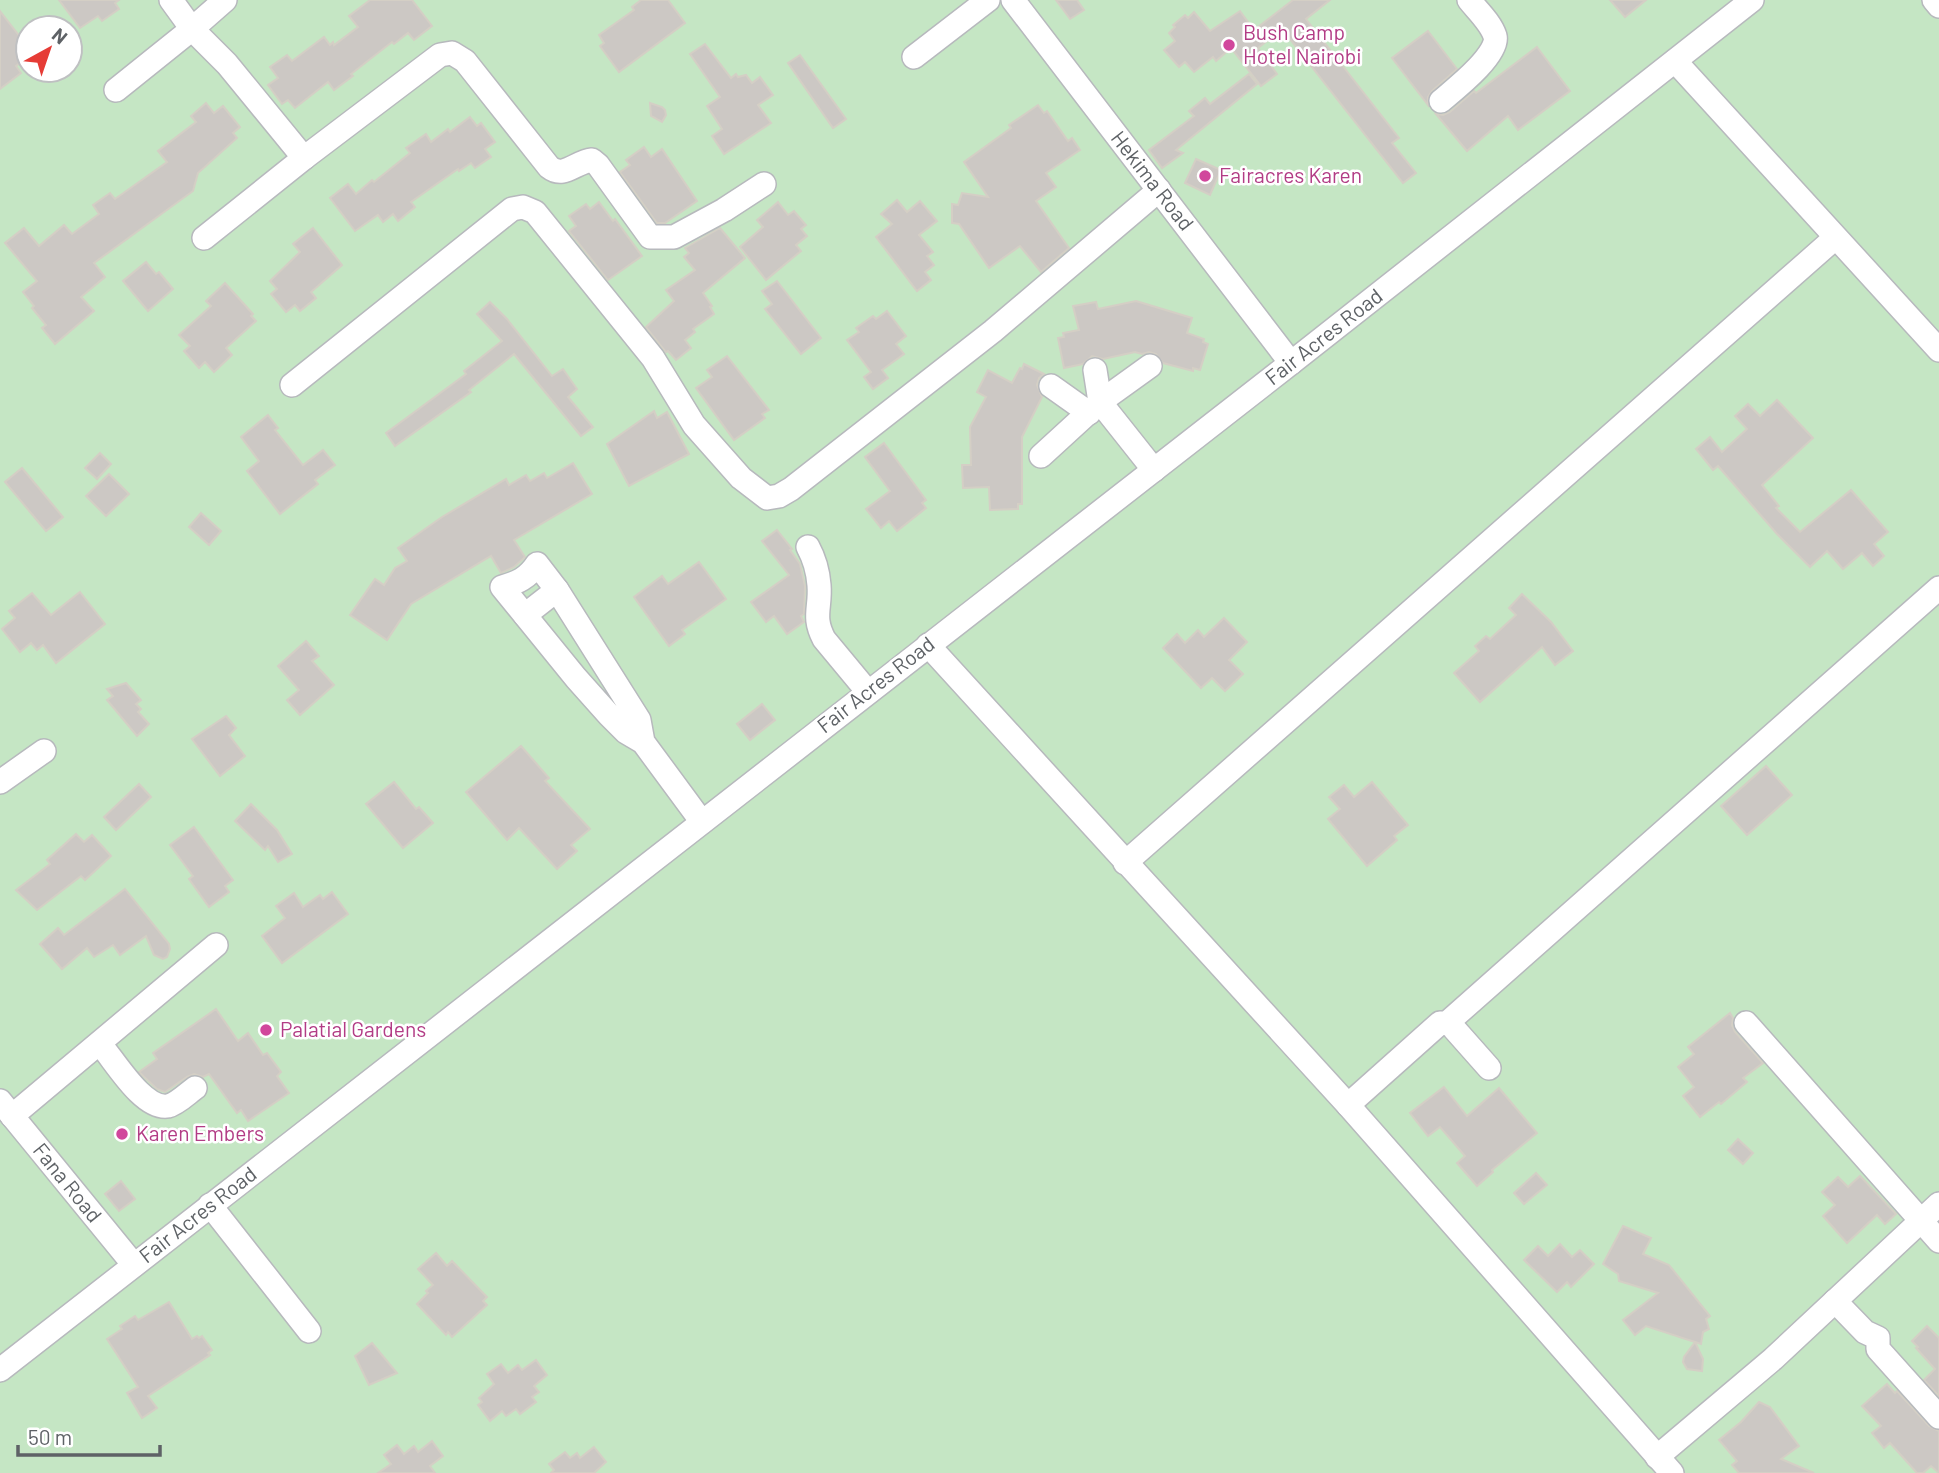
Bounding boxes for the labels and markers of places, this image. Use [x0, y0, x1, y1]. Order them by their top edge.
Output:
place label: Bush Camp Hotel Nairobi [1243, 19, 1362, 68]
marker: Bush Camp Hotel Nairobi [1221, 37, 1237, 53]
place label: Fairacres Karen [1219, 162, 1362, 187]
marker: Fairacres Karen [1197, 168, 1213, 184]
place label: Palatial Gardens [280, 1016, 426, 1041]
marker: Palatial Gardens [258, 1022, 274, 1038]
place label: Karen Embers [136, 1120, 264, 1145]
marker: Karen Embers [114, 1126, 130, 1142]

